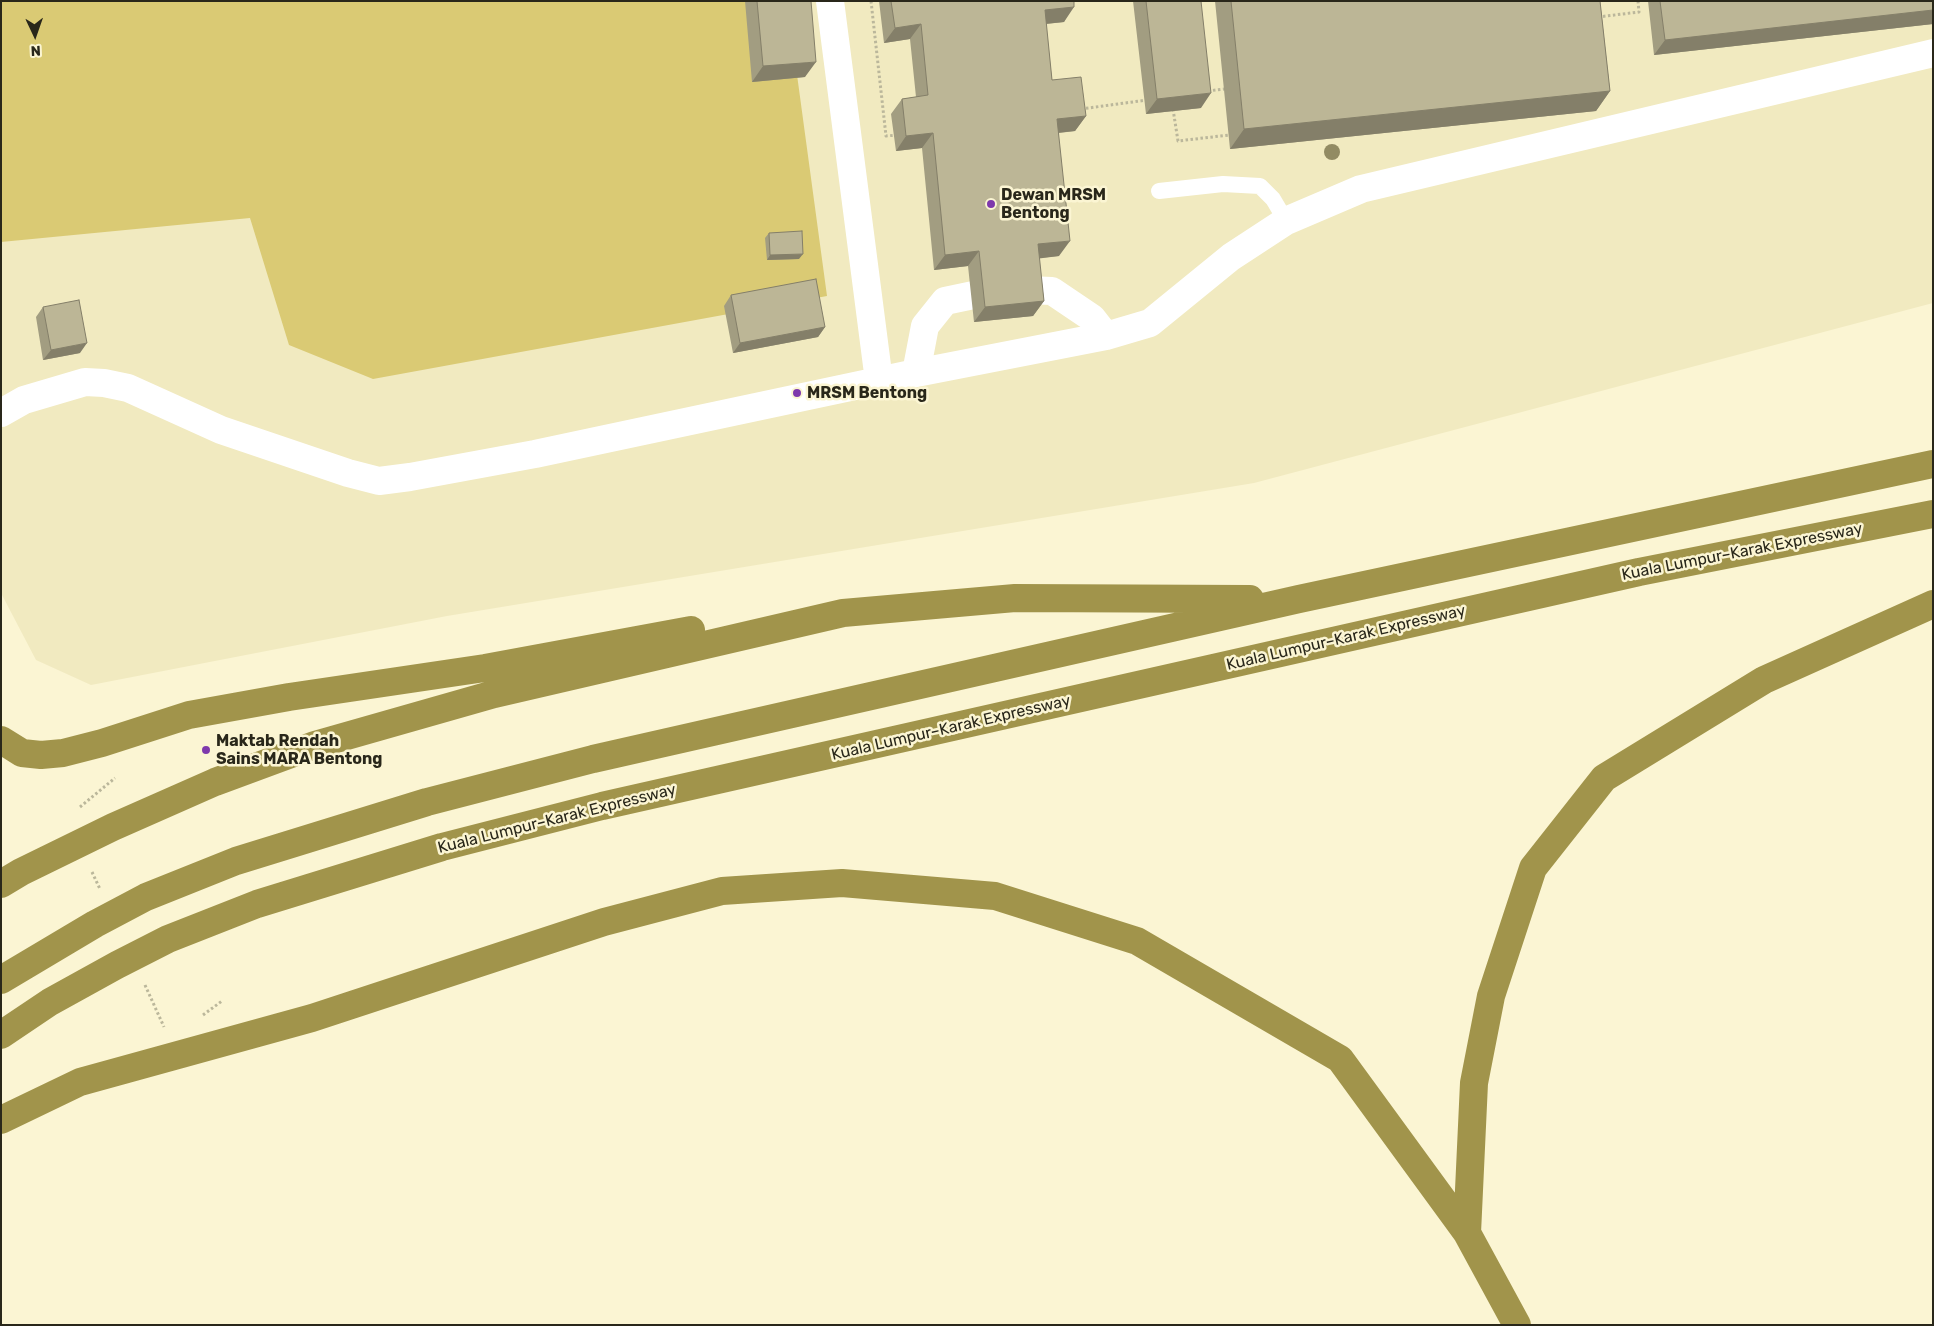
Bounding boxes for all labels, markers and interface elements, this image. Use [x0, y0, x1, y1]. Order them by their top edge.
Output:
north arrow [10, 10, 60, 60]
text: N [30, 42, 41, 59]
place label: Dewan MRSM Bentong [1001, 185, 1106, 223]
marker: Dewan MRSM Bentong [985, 198, 997, 210]
place label: MRSM Bentong [807, 383, 927, 403]
marker: MRSM Bentong [791, 387, 803, 399]
street label: Kuala Lumpur–Karak Expressway [1620, 519, 1864, 585]
street label: Kuala Lumpur–Karak Expressway [1225, 601, 1467, 675]
street label: Kuala Lumpur–Karak Expressway [830, 691, 1072, 765]
place label: Maktab Rendah Sains MARA Bentong [216, 731, 382, 769]
marker: Maktab Rendah Sains MARA Bentong [200, 744, 212, 756]
street label: Kuala Lumpur–Karak Expressway [436, 780, 678, 858]

